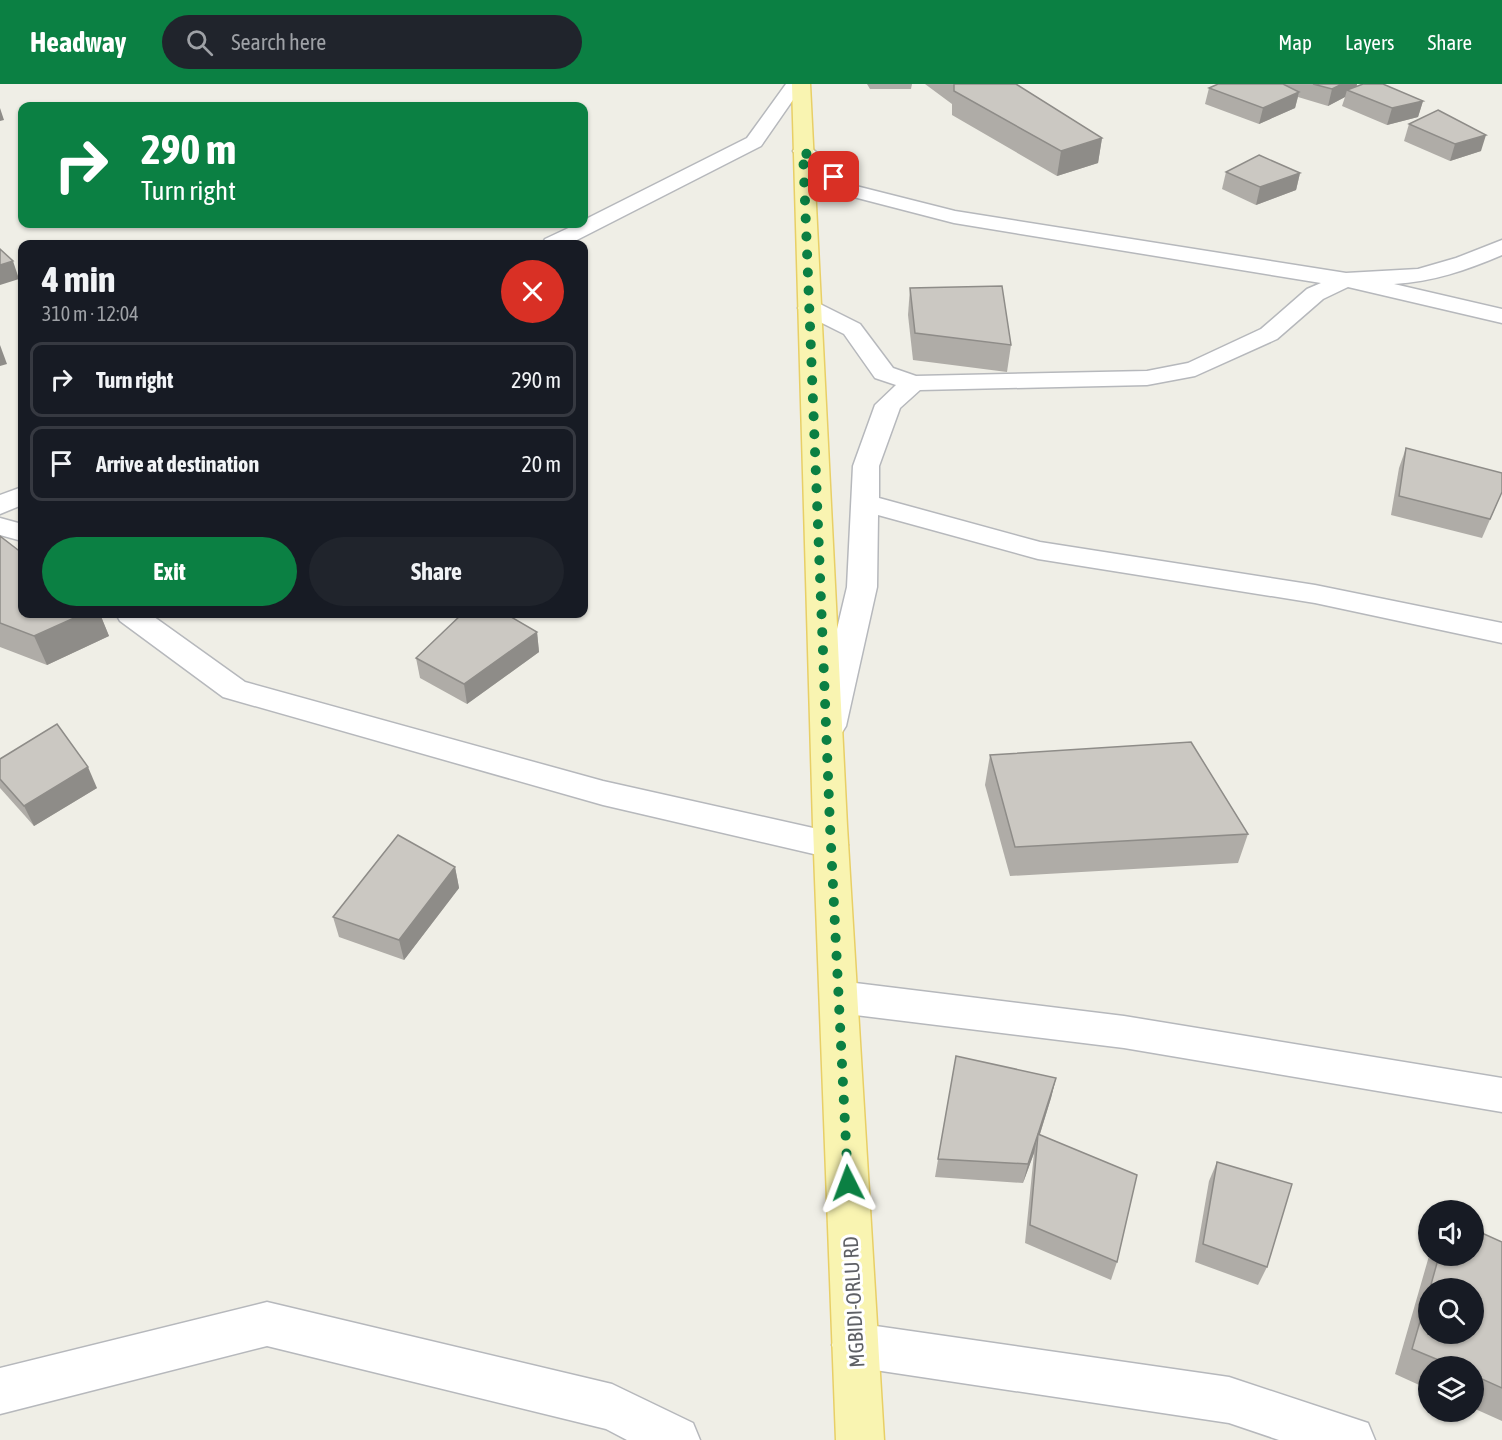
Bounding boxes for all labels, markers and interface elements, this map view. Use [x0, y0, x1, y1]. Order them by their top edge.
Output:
search box [162, 15, 582, 69]
text: Headway [30, 26, 126, 58]
icon: search [183, 26, 216, 59]
text: Search here [231, 29, 326, 55]
text: Map [1278, 30, 1312, 54]
text: Layers [1345, 30, 1395, 54]
text: Share [1428, 30, 1472, 54]
text: 290 m [141, 125, 236, 173]
icon: right [42, 126, 120, 204]
pin [808, 151, 859, 202]
icon: arrive [817, 160, 850, 193]
text: Turn right [141, 175, 236, 206]
text: 4 min [42, 258, 116, 300]
button: close [501, 260, 564, 323]
text: 310 m · 12:04 [42, 302, 139, 325]
icon: right [45, 363, 78, 396]
text: Turn right [96, 367, 173, 393]
text: 290 m [511, 367, 561, 393]
icon: arrive [45, 447, 78, 480]
text: Arrive at destination [96, 451, 259, 477]
text: 20 m [521, 451, 561, 477]
button: Exit [42, 537, 297, 606]
button: Share [309, 537, 564, 606]
position arrow [816, 1151, 880, 1215]
map controls [1418, 1200, 1484, 1422]
button: sound [1418, 1200, 1484, 1266]
street label: MGBIDI-ORLU RD [838, 1236, 868, 1368]
button: search [1418, 1278, 1484, 1344]
button: layers [1418, 1356, 1484, 1422]

